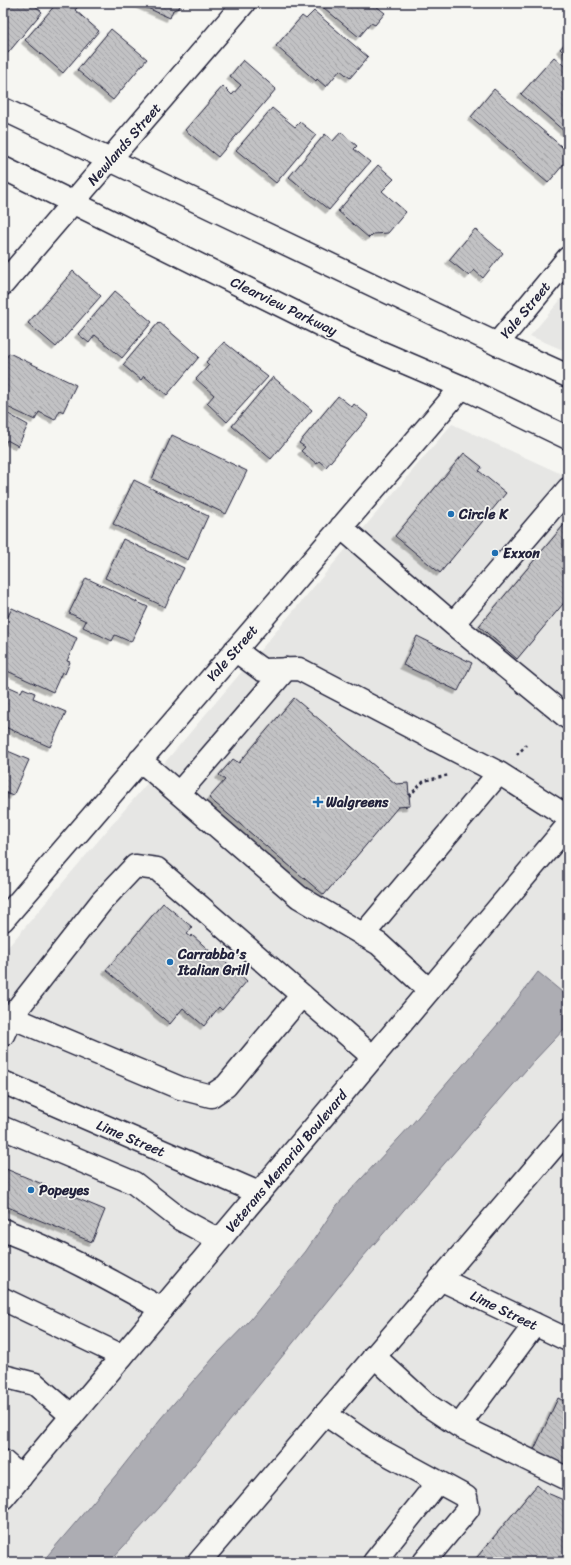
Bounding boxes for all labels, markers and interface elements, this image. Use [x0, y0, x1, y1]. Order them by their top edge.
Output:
street label: Newlands Street [81, 97, 168, 192]
street label: Clearview Parkway [226, 270, 342, 343]
street label: Yale Street [494, 276, 557, 345]
place label: Circle K [458, 502, 509, 527]
marker: Circle K [446, 509, 456, 519]
place label: Exxon [503, 541, 540, 566]
marker: Exxon [490, 548, 500, 558]
street label: Yale Street [200, 619, 264, 687]
place label: Walgreens [326, 790, 389, 815]
marker: Walgreens [313, 797, 323, 807]
place label: Carrabba's Italian Grill [177, 942, 250, 983]
marker: Carrabba's Italian Grill [165, 957, 175, 967]
street label: Veterans Memorial Boulevard [219, 1083, 355, 1238]
street label: Lime Street [92, 1113, 169, 1164]
place label: Popeyes [39, 1178, 89, 1203]
marker: Popeyes [26, 1185, 36, 1195]
street label: Lime Street [466, 1283, 542, 1338]

